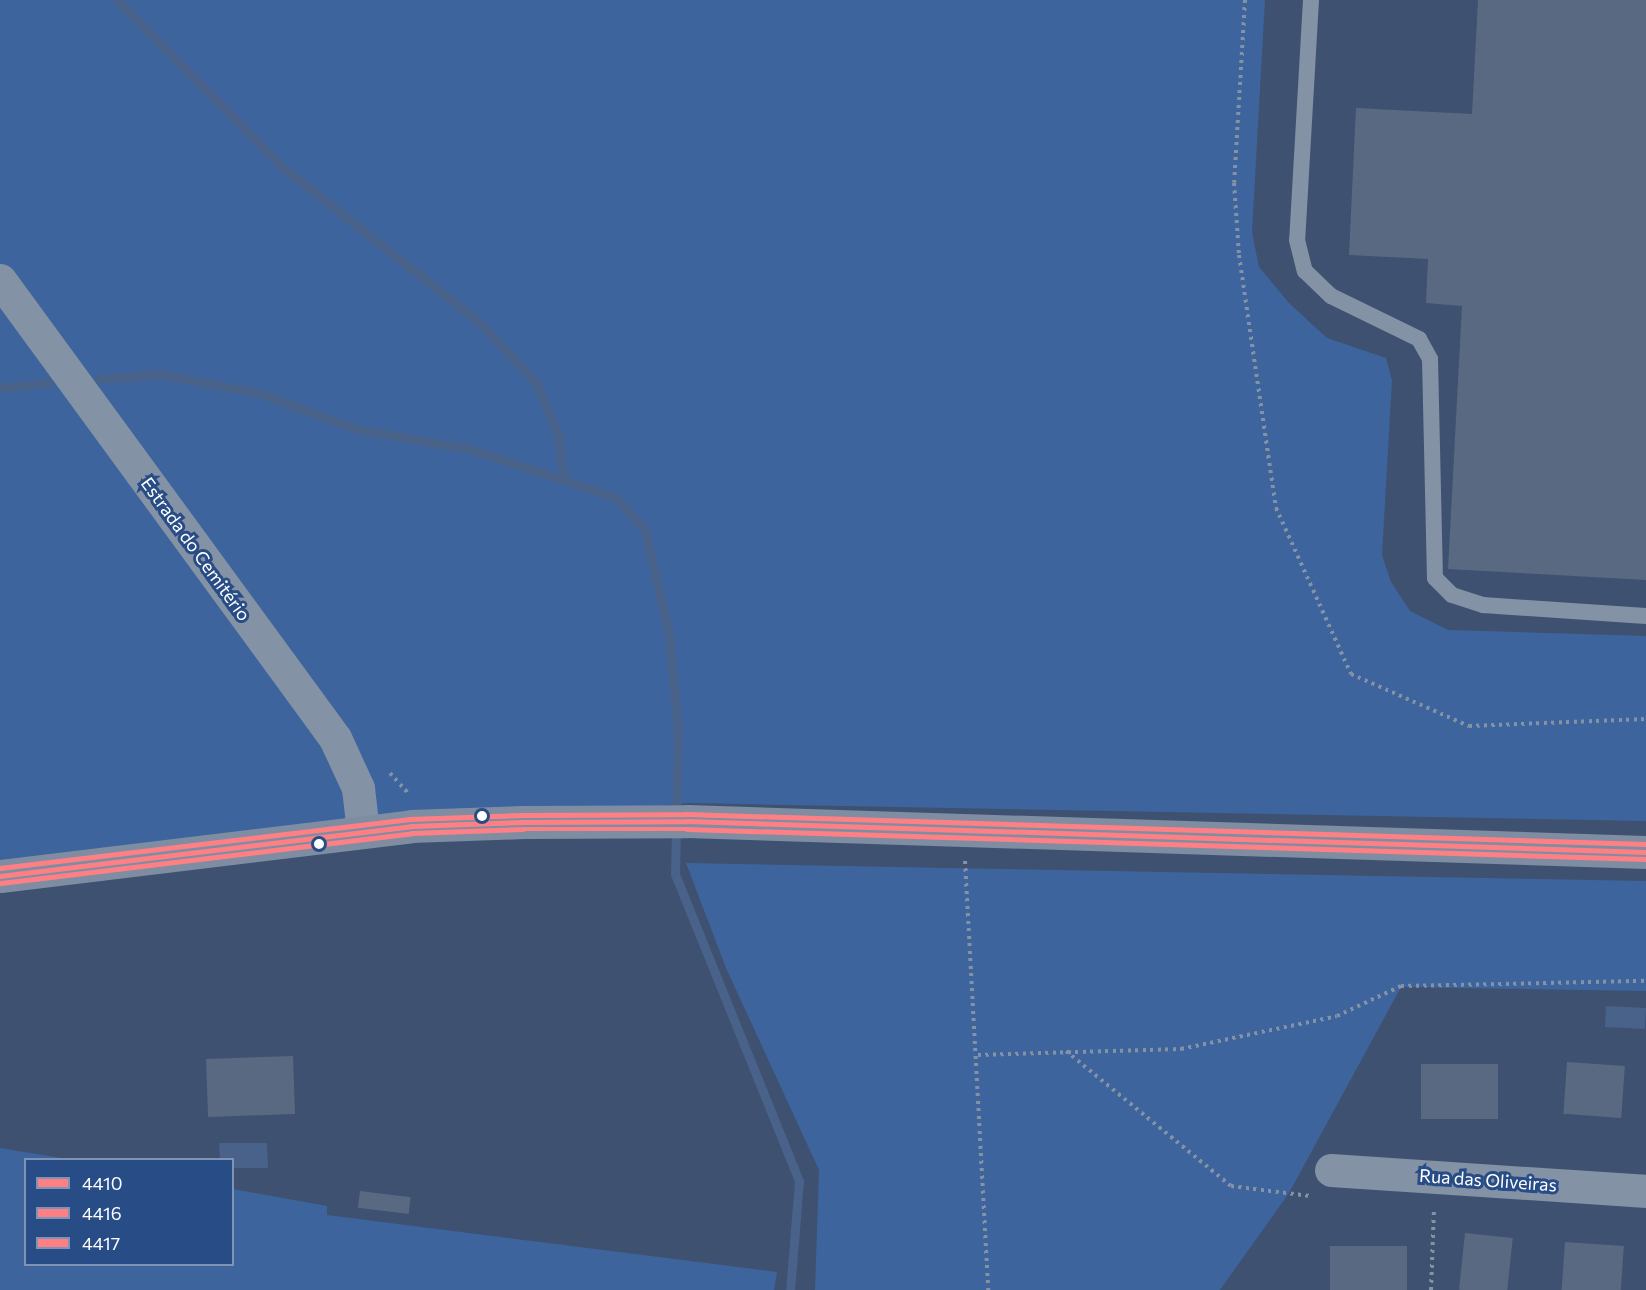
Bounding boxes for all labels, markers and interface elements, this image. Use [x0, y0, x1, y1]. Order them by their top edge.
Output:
street label: Estrada do Cemitério [137, 473, 255, 625]
unlabelled marker [476, 810, 488, 822]
unlabelled marker [313, 838, 325, 850]
legend [24, 1158, 234, 1266]
street label: Rua das Oliveiras [1418, 1164, 1558, 1196]
text: 4410 [82, 1172, 123, 1194]
text: 4416 [82, 1202, 122, 1224]
text: 4417 [82, 1232, 120, 1254]

